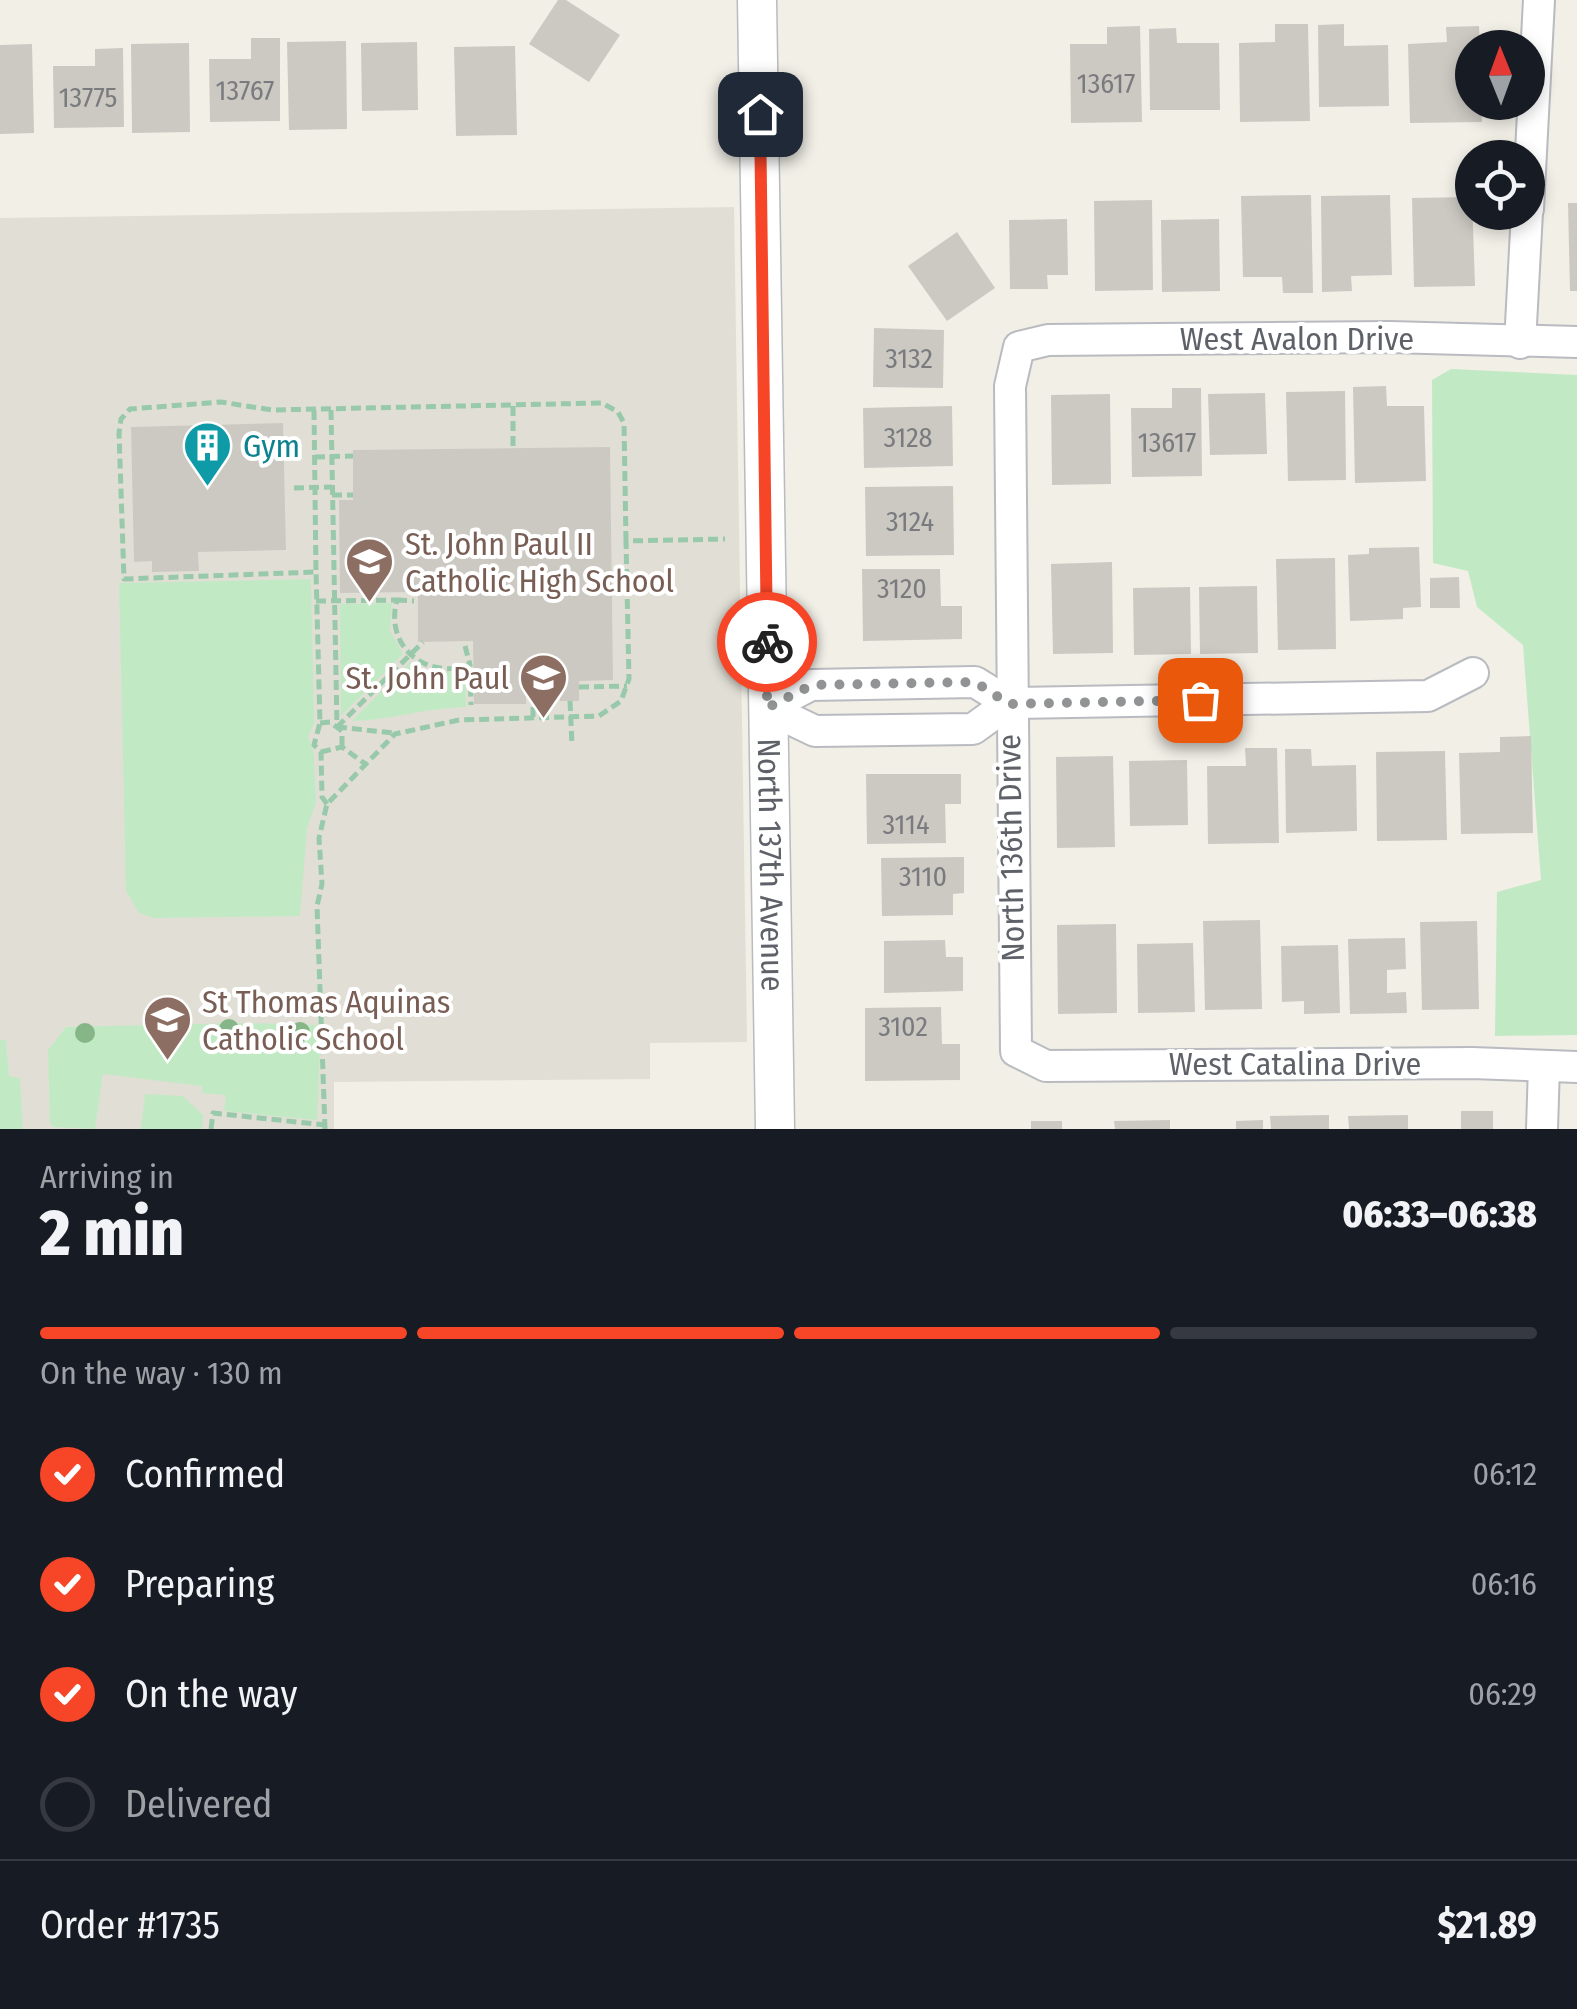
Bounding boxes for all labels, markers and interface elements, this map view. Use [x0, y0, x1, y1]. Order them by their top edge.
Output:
north arrow [1455, 30, 1545, 120]
map controls [1455, 30, 1545, 230]
house number: 13617 [1077, 67, 1135, 100]
pin [718, 72, 803, 157]
house number: 13767 [216, 74, 274, 107]
house number: 13775 [59, 81, 117, 114]
icon: home [733, 87, 788, 142]
button: locate [1455, 140, 1545, 230]
street label: West Avalon Drive [1180, 320, 1414, 358]
house number: 3132 [885, 342, 933, 375]
building icon: Gym [182, 420, 234, 488]
house number: 3128 [883, 421, 933, 454]
house number: 13617 [1138, 426, 1196, 459]
place label: Gym [243, 427, 300, 465]
house number: 3124 [886, 505, 934, 538]
place label: St. John Paul II Catholic High School [405, 525, 674, 600]
school or university icon: St. John Paul II Catholic High School [344, 536, 396, 604]
house number: 3120 [877, 572, 927, 605]
courier [717, 592, 817, 692]
icon: bike [740, 615, 795, 670]
school or university icon: St. John Paul [518, 652, 570, 720]
pin [1158, 658, 1243, 743]
place label: St. John Paul [345, 659, 509, 697]
icon: bag [1173, 673, 1228, 728]
street label: North 136th Drive [990, 734, 1032, 962]
street label: North 137th Avenue [750, 738, 792, 992]
house number: 3114 [883, 808, 929, 841]
house number: 3110 [899, 860, 947, 893]
place label: St Thomas Aquinas Catholic School [202, 983, 450, 1058]
school or university icon: St Thomas Aquinas Catholic School [141, 994, 193, 1062]
house number: 3102 [878, 1010, 928, 1043]
street label: West Catalina Drive [1169, 1045, 1421, 1083]
text: Arriving in [40, 1158, 174, 1196]
text: 06:33–06:38 [1342, 1191, 1537, 1237]
text: 2 min [40, 1194, 184, 1272]
text: On the way · 130 m [40, 1354, 283, 1392]
icon: check [40, 1447, 95, 1502]
text: Confirmed [125, 1451, 285, 1497]
text: 06:12 [1472, 1455, 1537, 1493]
icon: check [40, 1557, 95, 1612]
text: Preparing [125, 1561, 274, 1607]
text: 06:16 [1471, 1565, 1537, 1603]
icon: check [40, 1667, 95, 1722]
text: On the way [125, 1671, 297, 1717]
text: 06:29 [1468, 1675, 1537, 1713]
text: Delivered [125, 1781, 272, 1827]
text: Order #1735 [40, 1902, 220, 1948]
text: $21.89 [1437, 1902, 1537, 1948]

